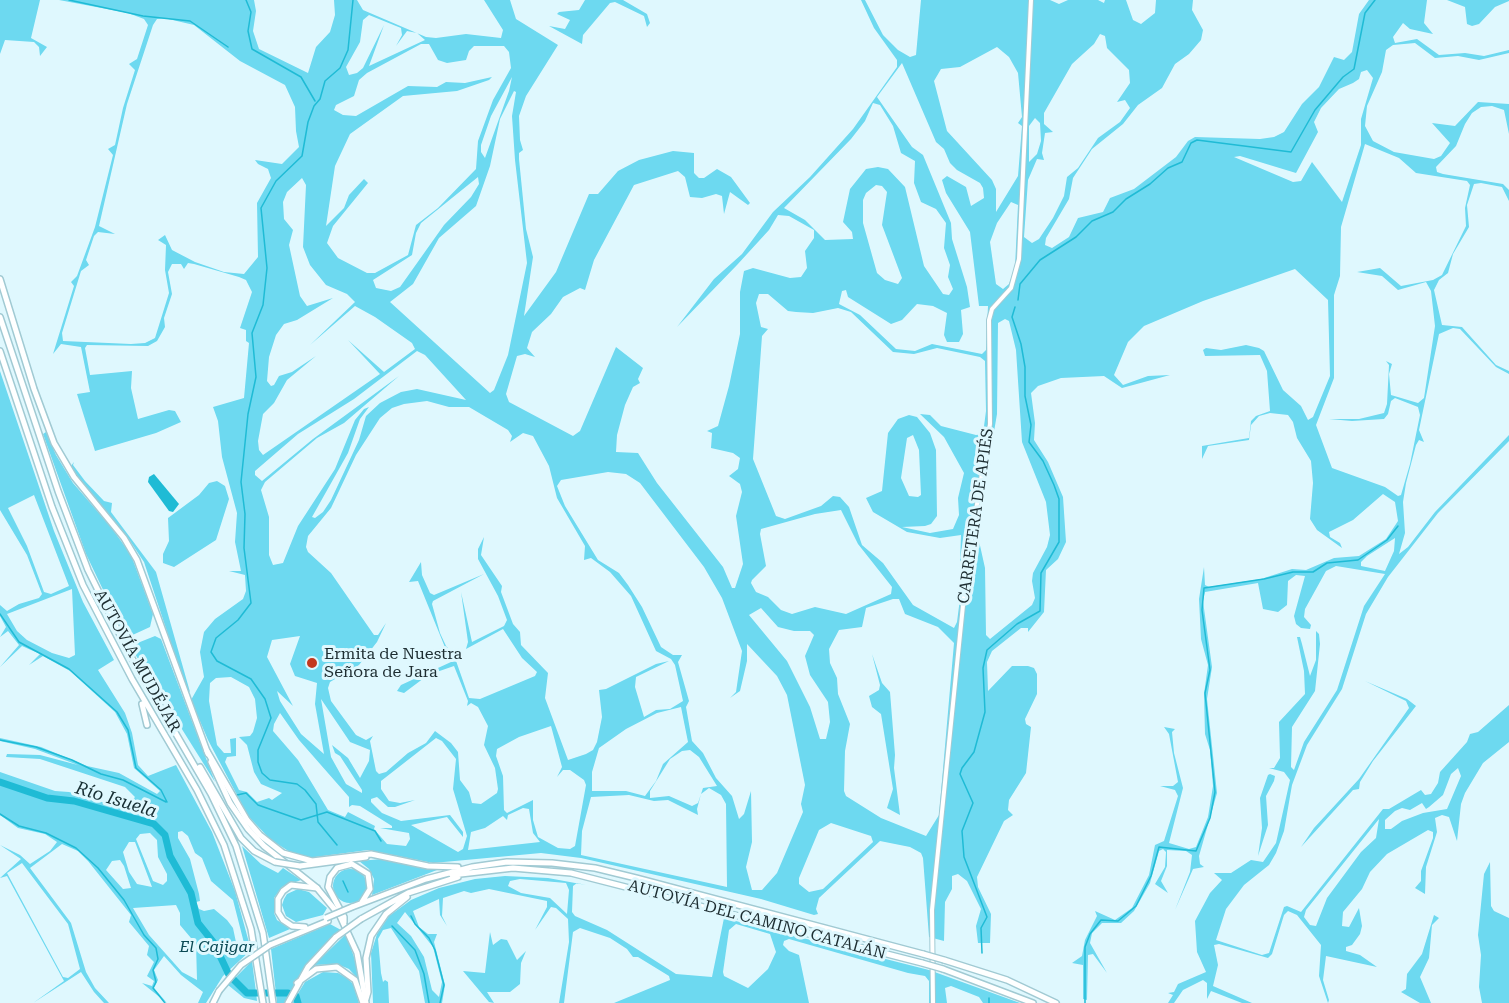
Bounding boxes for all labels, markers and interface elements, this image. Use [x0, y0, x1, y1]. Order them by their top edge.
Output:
street label: CARRETERA DE APIÉS [954, 427, 998, 605]
street label: AUTOVÍA MUDÉJAR [90, 586, 184, 736]
place label: Ermita de Nuestra Señora de Jara [324, 644, 462, 682]
marker: Ermita de Nuestra Señora de Jara [305, 656, 319, 670]
water label: Río Isuela [73, 777, 159, 823]
street label: AUTOVÍA DEL CAMINO CATALÁN [626, 876, 888, 964]
park label: El Cajigar [179, 937, 255, 957]

